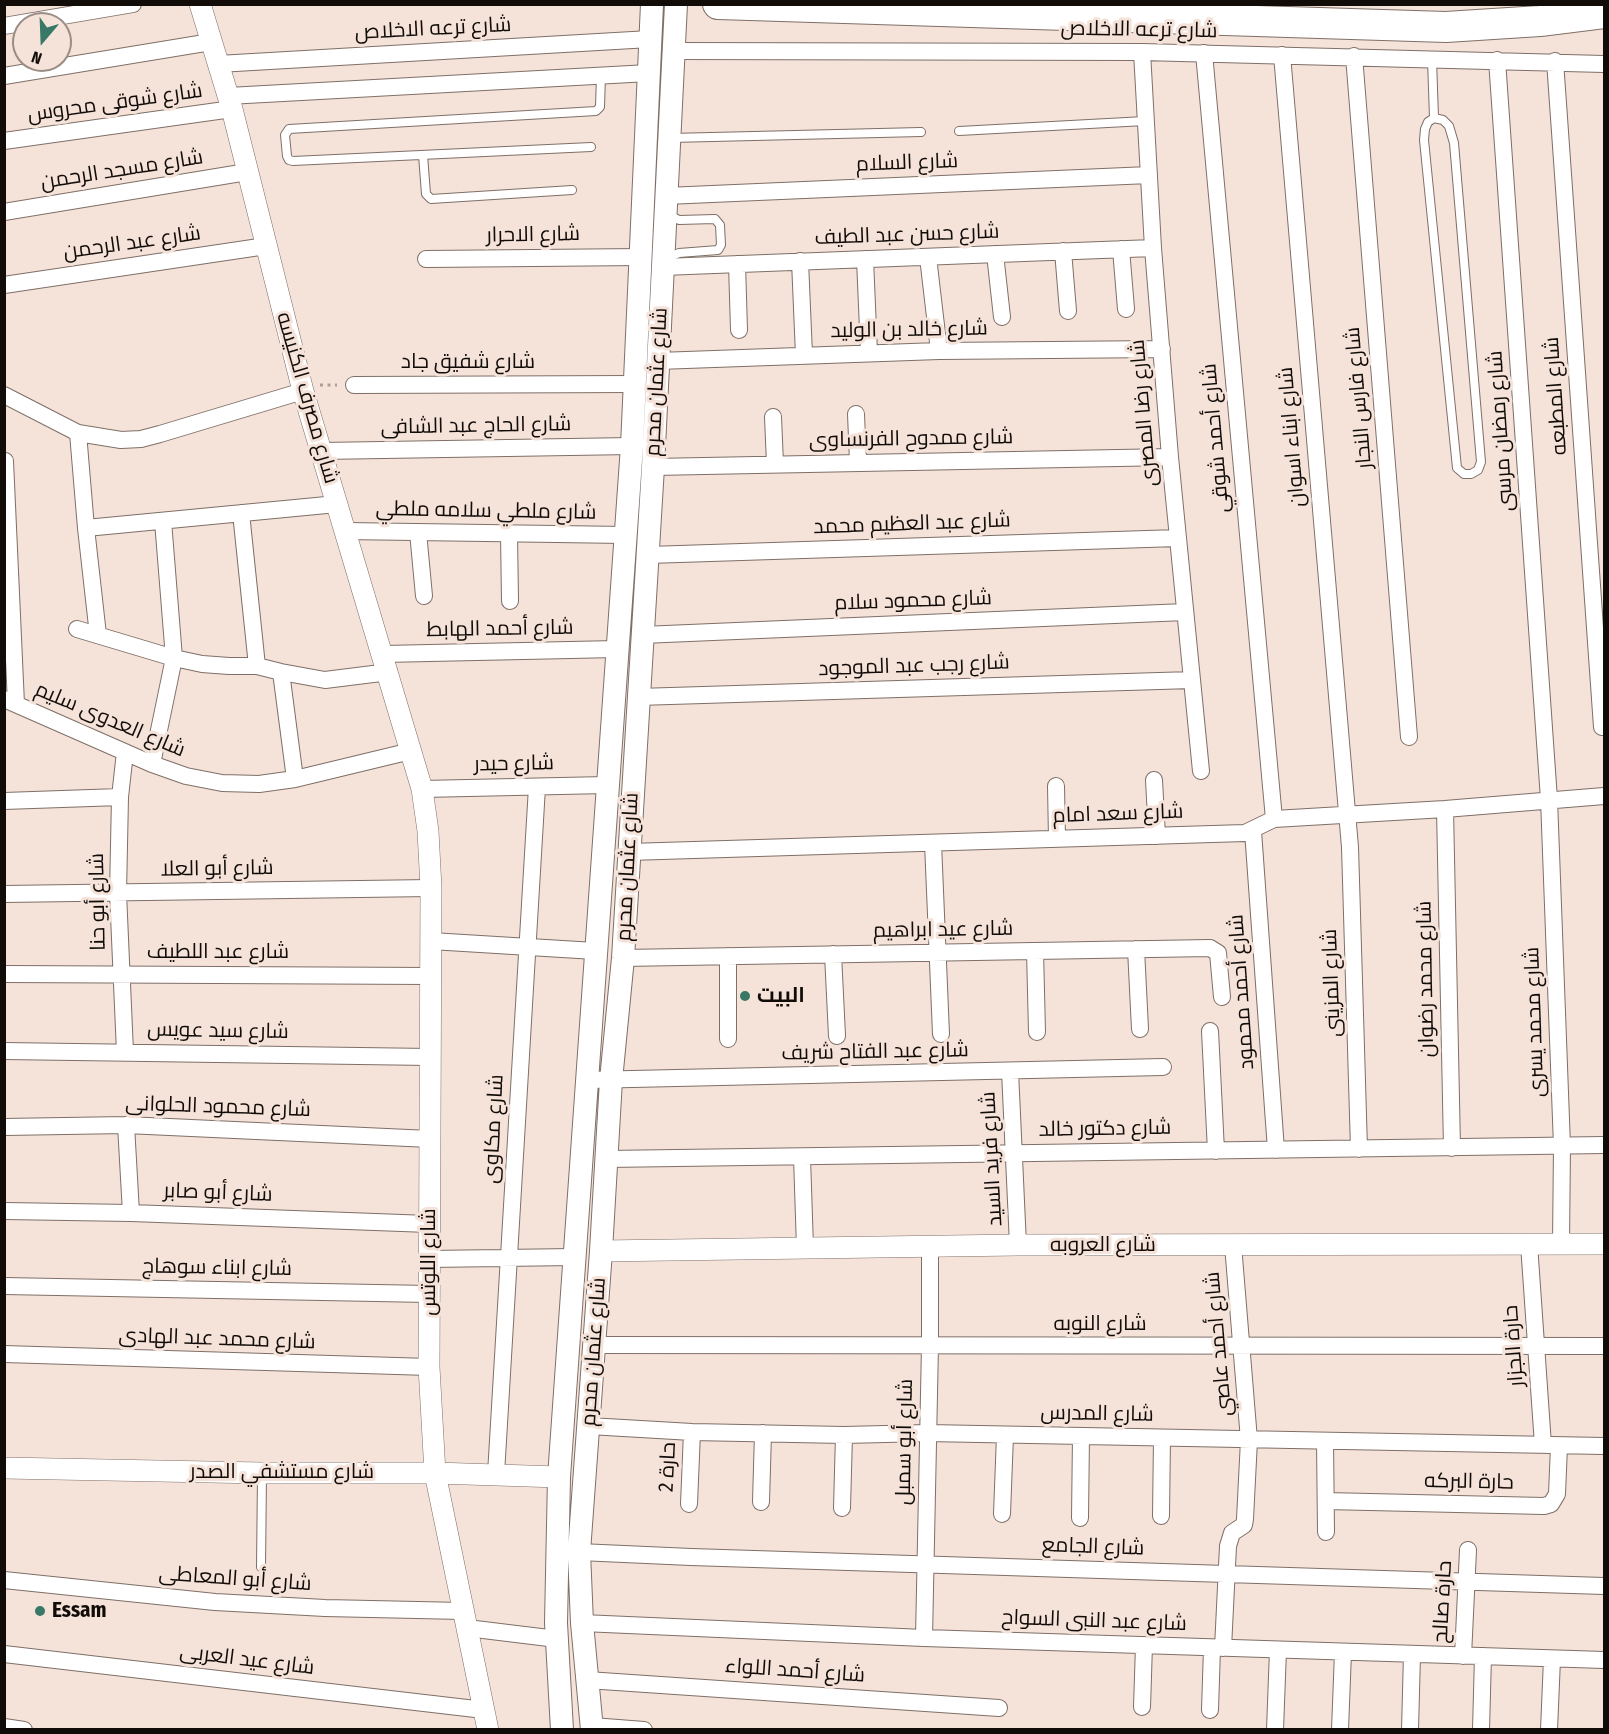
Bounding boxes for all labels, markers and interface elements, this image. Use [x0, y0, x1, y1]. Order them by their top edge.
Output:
north arrow [12, 12, 72, 72]
street label: شارع ترعه الاخلاص [354, 12, 512, 46]
street label: شارع ترعه الاخلاص [1060, 16, 1218, 44]
text: N [29, 47, 44, 68]
street label: شارع شوقى محروس [26, 78, 204, 128]
street label: شارع مسجد الرحمن [39, 145, 205, 195]
street label: شارع السلام [855, 149, 959, 177]
street label: شارع حسن عبد الطيف [814, 219, 1000, 251]
street label: شارع عبد الرحمن [62, 221, 202, 265]
street label: شارع الاحرار [486, 222, 580, 248]
street label: شارع عثمان محرم [641, 307, 673, 457]
street label: شارع مصرف الكنيسه [270, 309, 344, 487]
street label: شارع خالد بن الوليد [830, 316, 988, 344]
street label: شارع فارس النجار [1340, 326, 1378, 470]
street label: شارع المطبعه [1539, 336, 1573, 456]
street label: شارع رضا المصرى [1125, 338, 1163, 488]
street label: شارع شفيق جاد [401, 349, 535, 375]
street label: شارع رمضان مرسى [1483, 350, 1519, 512]
street label: شارع أحمد شوقي [1197, 362, 1235, 514]
street label: شارع ابناء اسوان [1273, 366, 1311, 508]
street label: شارع الحاج عبد الشافى [380, 412, 572, 440]
street label: شارع ممدوح الفرنساوى [809, 425, 1013, 453]
street label: شارع ملطي سلامه ملطي [375, 496, 597, 526]
street label: شارع عبد العظيم محمد [813, 508, 1011, 540]
street label: شارع محمود سلام [834, 586, 992, 616]
street label: شارع أحمد الهابط [426, 615, 574, 643]
street label: شارع رجب عبد الموجود [818, 650, 1010, 682]
street label: شارع العدوى سليم [31, 677, 189, 763]
street label: شارع حيدر [474, 751, 554, 777]
street label: شارع عثمان محرم [612, 792, 644, 942]
street label: شارع سعد امام [1052, 799, 1184, 829]
street label: شارع أبو حنا [85, 853, 111, 951]
street label: شارع أبو العلا [160, 855, 274, 883]
street label: شارع محمد رضوان [1412, 900, 1440, 1058]
street label: شارع أحمد محمود [1224, 913, 1260, 1071]
street label: شارع عيد ابراهيم [873, 916, 1013, 944]
street label: شارع المزينى [1318, 929, 1346, 1037]
street label: شارع عبد اللطيف [147, 939, 289, 965]
street label: شارع محمد يسرى [1520, 946, 1550, 1098]
place label: البيت [757, 983, 805, 1009]
marker: البيت [738, 989, 752, 1003]
street label: شارع سيد عويس [147, 1017, 289, 1045]
street label: شارع عبد الفتاح شريف [781, 1038, 969, 1066]
street label: شارع مكاوى [479, 1074, 509, 1184]
street label: شارع محمود الحلوانى [125, 1091, 311, 1123]
street label: شارع فريد السيد [976, 1091, 1008, 1227]
street label: شارع دكتور خالد [1039, 1115, 1171, 1143]
street label: شارع أبو صابر [163, 1179, 273, 1207]
street label: شارع اللوتس [416, 1208, 442, 1316]
street label: شارع العروبه [1050, 1232, 1156, 1258]
street label: شارع ابناء سوهاج [142, 1254, 292, 1282]
street label: شارع أحمد عاصي [1200, 1271, 1238, 1417]
street label: شارع عثمان محرم [576, 1277, 612, 1427]
street label: حارة الجزار [1499, 1304, 1529, 1388]
street label: شارع النوبه [1053, 1311, 1147, 1337]
street label: شارع محمد عبد الهادى [118, 1323, 316, 1355]
street label: شارع أبو سمبل [891, 1379, 919, 1505]
street label: شارع المدرس [1040, 1400, 1154, 1428]
street label: حارة 2 [654, 1441, 682, 1493]
street label: شارع مستشفي الصدر [190, 1459, 374, 1485]
street label: حارة البركه [1424, 1469, 1514, 1495]
street label: شارع الجامع [1041, 1533, 1145, 1561]
street label: حارة صالح [1428, 1560, 1458, 1644]
street label: شارع أبو المعاطى [158, 1561, 312, 1597]
place label: Essam [52, 1598, 106, 1624]
marker: Essam [33, 1604, 47, 1618]
street label: شارع عبد النبى السواح [1001, 1605, 1187, 1637]
street label: شارع عيد العربى [178, 1639, 316, 1681]
street label: شارع أحمد اللواء [724, 1654, 866, 1688]

